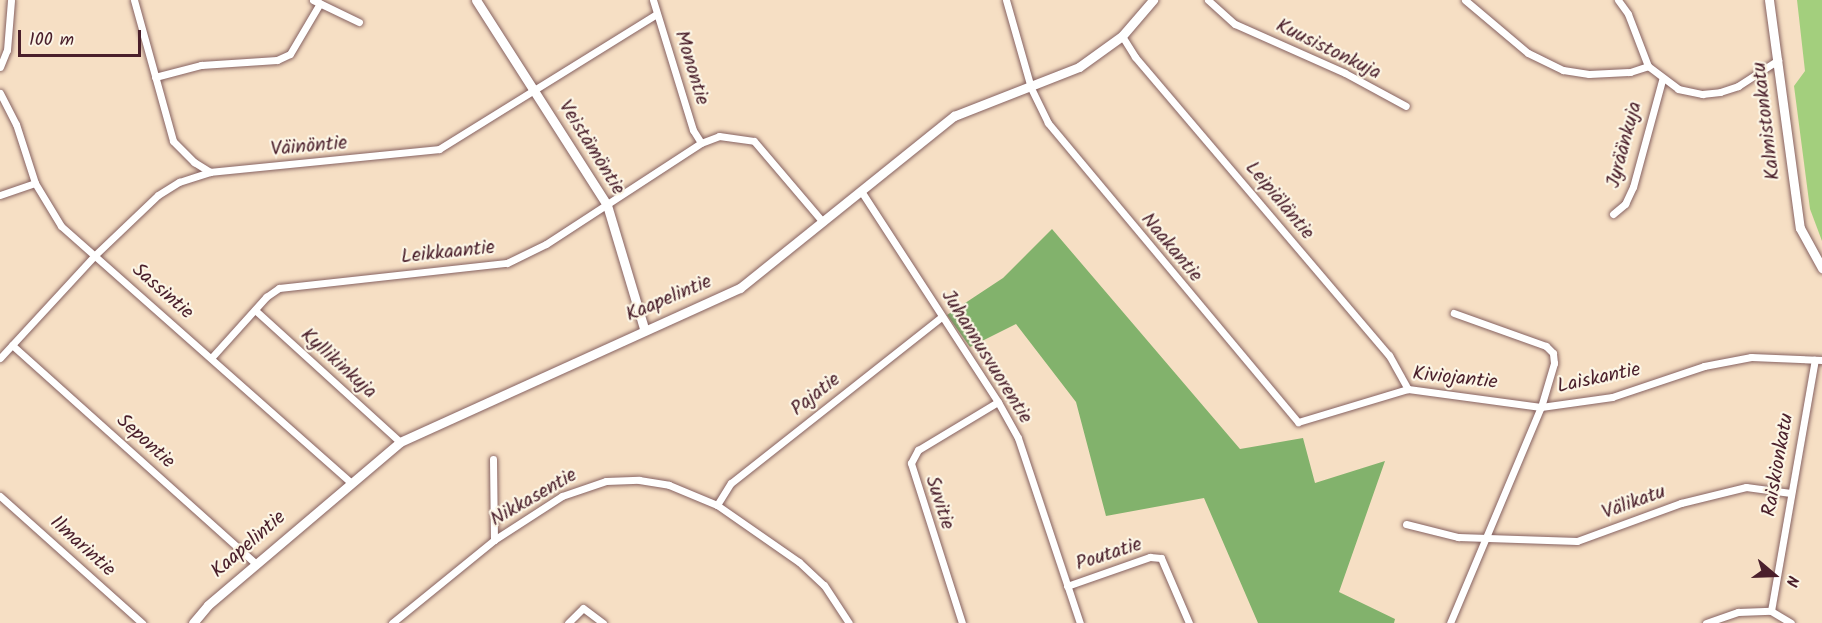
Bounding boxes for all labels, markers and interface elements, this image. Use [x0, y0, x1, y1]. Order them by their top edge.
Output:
street label: Kuusistonkuja [1272, 14, 1384, 86]
scale bar [21, 18, 144, 56]
text: 100 m [29, 26, 74, 55]
street label: Monontie [668, 28, 714, 108]
street label: Kalmistonkatu [1748, 61, 1786, 181]
street label: Veistämöntie [552, 96, 630, 200]
street label: Jyräänkuja [1602, 99, 1648, 191]
street label: Väinöntie [270, 132, 348, 162]
street label: Leipiäläntie [1239, 157, 1319, 245]
street label: Naakantie [1135, 208, 1207, 288]
street label: Leikkaantie [400, 236, 496, 270]
street label: Sassintie [126, 259, 198, 325]
street label: Kaapelintie [622, 270, 716, 328]
street label: Juhannusvuorentie [935, 286, 1037, 428]
street label: Kyllikinkuja [295, 324, 381, 404]
street label: Laiskantie [1555, 358, 1643, 400]
street label: Kiviojantie [1411, 363, 1499, 395]
street label: Pajatie [786, 368, 846, 422]
street label: Sepontie [111, 410, 179, 474]
street label: Raiskionkatu [1758, 412, 1800, 518]
street label: Nikkasentie [486, 464, 582, 532]
street label: Suvitie [919, 473, 959, 533]
street label: Välikatu [1599, 480, 1669, 526]
street label: Kaapelintie [207, 506, 291, 584]
street label: Ilmarintie [44, 511, 120, 583]
street label: Poutatie [1073, 533, 1145, 577]
north arrow [1744, 545, 1804, 605]
text: N [1778, 572, 1805, 590]

